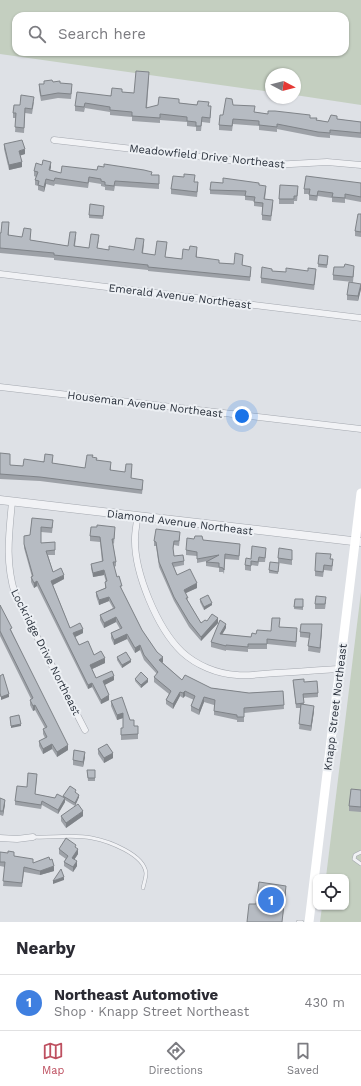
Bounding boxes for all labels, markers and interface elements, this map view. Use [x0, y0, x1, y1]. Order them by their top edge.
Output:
search box [12, 12, 349, 56]
icon: search [26, 23, 48, 45]
text: Search here [58, 25, 146, 43]
north arrow [265, 68, 301, 104]
street label: Meadowfield Drive Northeast [129, 142, 286, 171]
street label: Emerald Avenue Northeast [108, 281, 252, 312]
street label: Houseman Avenue Northeast [67, 389, 224, 421]
your location [232, 406, 252, 426]
street label: Diamond Avenue Northeast [106, 507, 254, 538]
street label: Lockridge Drive Northeast [8, 587, 83, 718]
street label: Knapp Street Northeast [321, 642, 350, 771]
map controls [313, 874, 349, 910]
button: locate [313, 874, 349, 910]
pin: 1 [258, 885, 284, 915]
text: Nearby [16, 938, 75, 958]
text: Northeast Automotive [54, 986, 218, 1004]
text: 1 [26, 995, 32, 1010]
text: 430 m [305, 995, 345, 1010]
text: Shop · Knapp Street Northeast [54, 1004, 249, 1019]
tab: Map [42, 1040, 64, 1077]
tab: Directions [149, 1040, 203, 1077]
tab: Saved [287, 1040, 319, 1077]

